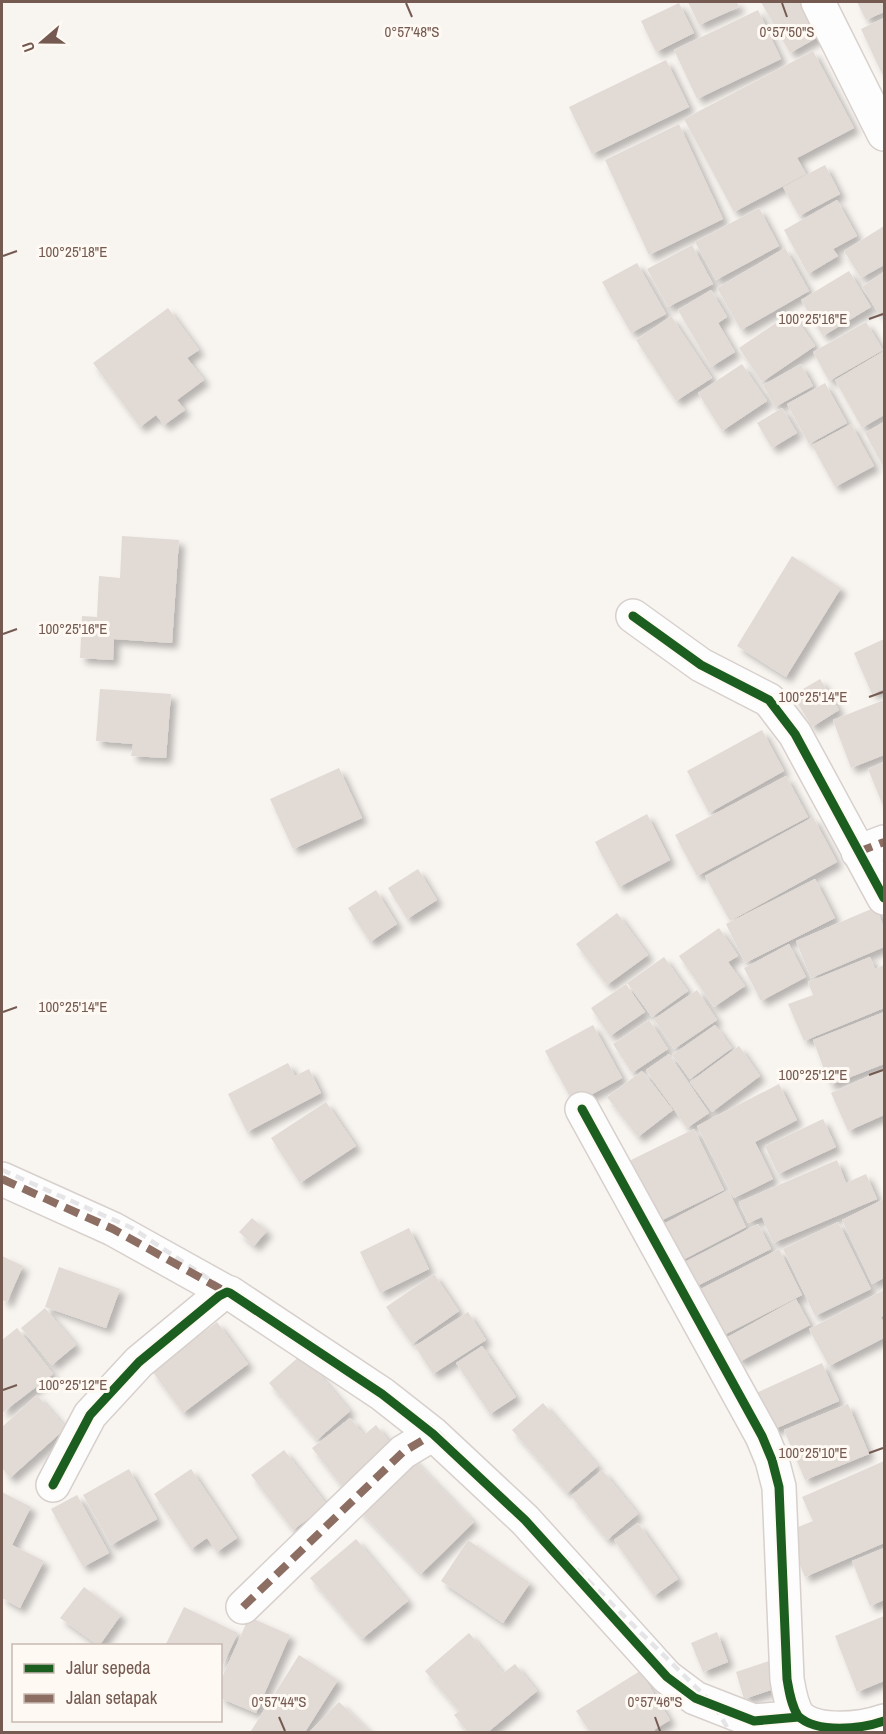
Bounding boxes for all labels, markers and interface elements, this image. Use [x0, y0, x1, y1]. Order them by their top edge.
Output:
north arrow [12, 12, 72, 72]
text: 0°57'48"S [384, 21, 440, 42]
text: 0°57'50"S [759, 21, 815, 42]
text: U [16, 39, 40, 55]
text: 100°25'18"E [39, 241, 107, 262]
text: 100°25'16"E [779, 308, 847, 329]
text: 100°25'16"E [39, 618, 107, 639]
text: 100°25'14"E [779, 686, 847, 707]
text: 100°25'14"E [39, 996, 107, 1017]
text: 100°25'12"E [779, 1064, 847, 1085]
text: 100°25'12"E [39, 1374, 107, 1395]
text: 100°25'10"E [779, 1442, 847, 1463]
legend [12, 1644, 222, 1722]
text: Jalur sepeda [66, 1655, 151, 1680]
text: Jalan setapak [66, 1685, 158, 1710]
text: 0°57'44"S [251, 1691, 307, 1712]
text: 0°57'46"S [627, 1691, 683, 1712]

